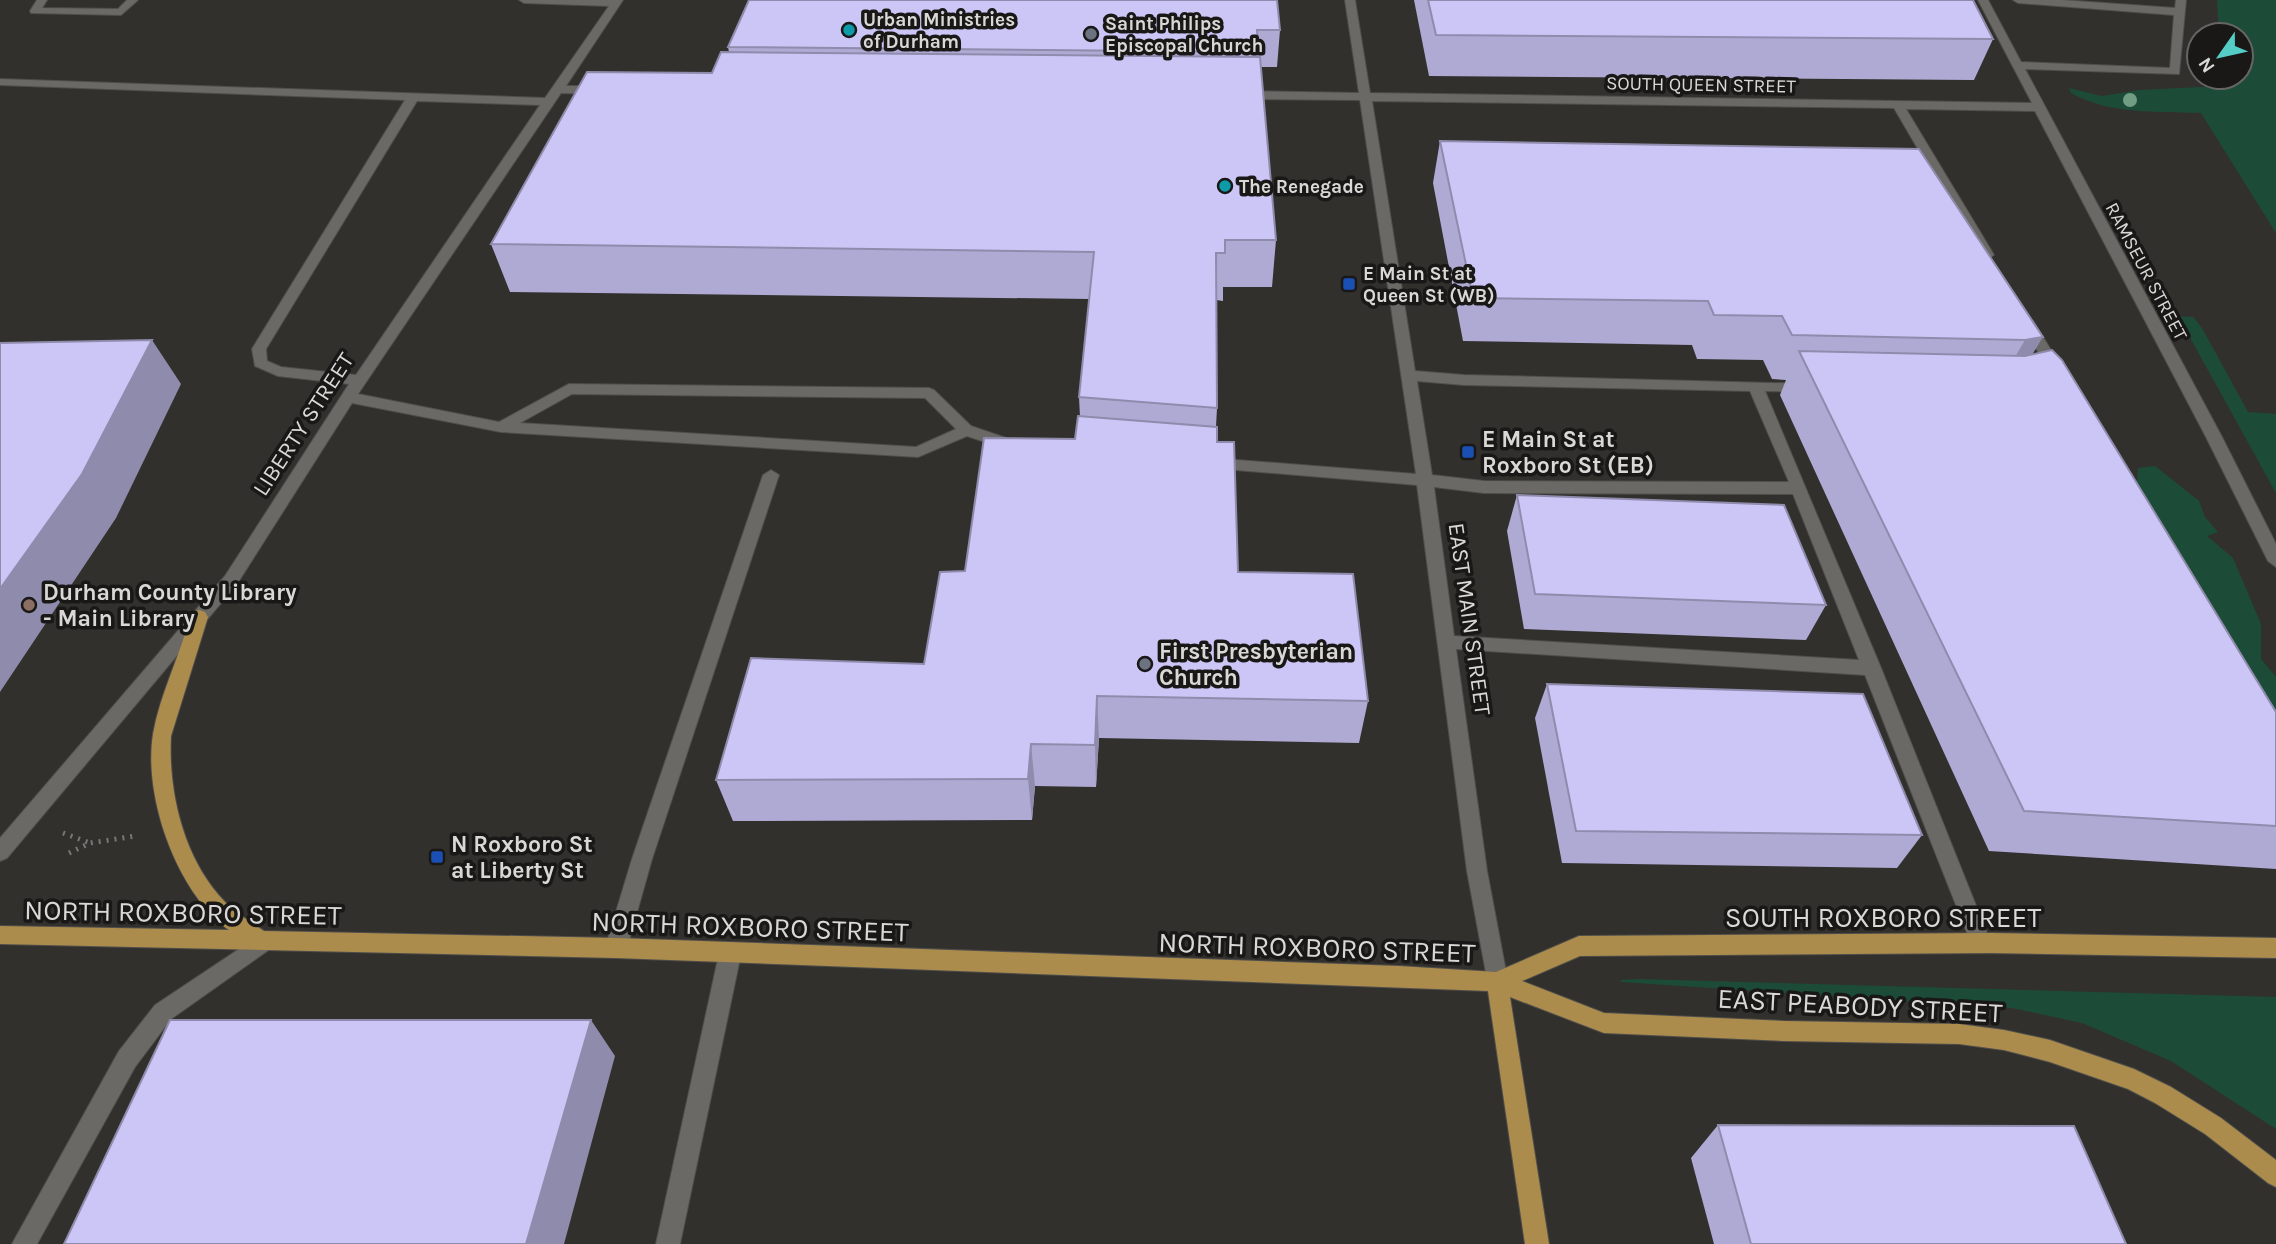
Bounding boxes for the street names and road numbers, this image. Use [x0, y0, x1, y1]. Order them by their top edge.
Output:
street label: SOUTH QUEEN STREET [1606, 72, 1797, 98]
street label: RAMSEUR STREET [2101, 199, 2192, 345]
street label: LIBERTY STREET [247, 347, 360, 501]
street label: EAST MAIN STREET [1443, 521, 1496, 718]
street label: NORTH ROXBORO STREET [24, 893, 342, 932]
street label: SOUTH ROXBORO STREET [1725, 901, 2041, 934]
street label: NORTH ROXBORO STREET [591, 904, 909, 949]
street label: NORTH ROXBORO STREET [1158, 925, 1476, 970]
street label: EAST PEABODY STREET [1717, 982, 2003, 1029]

